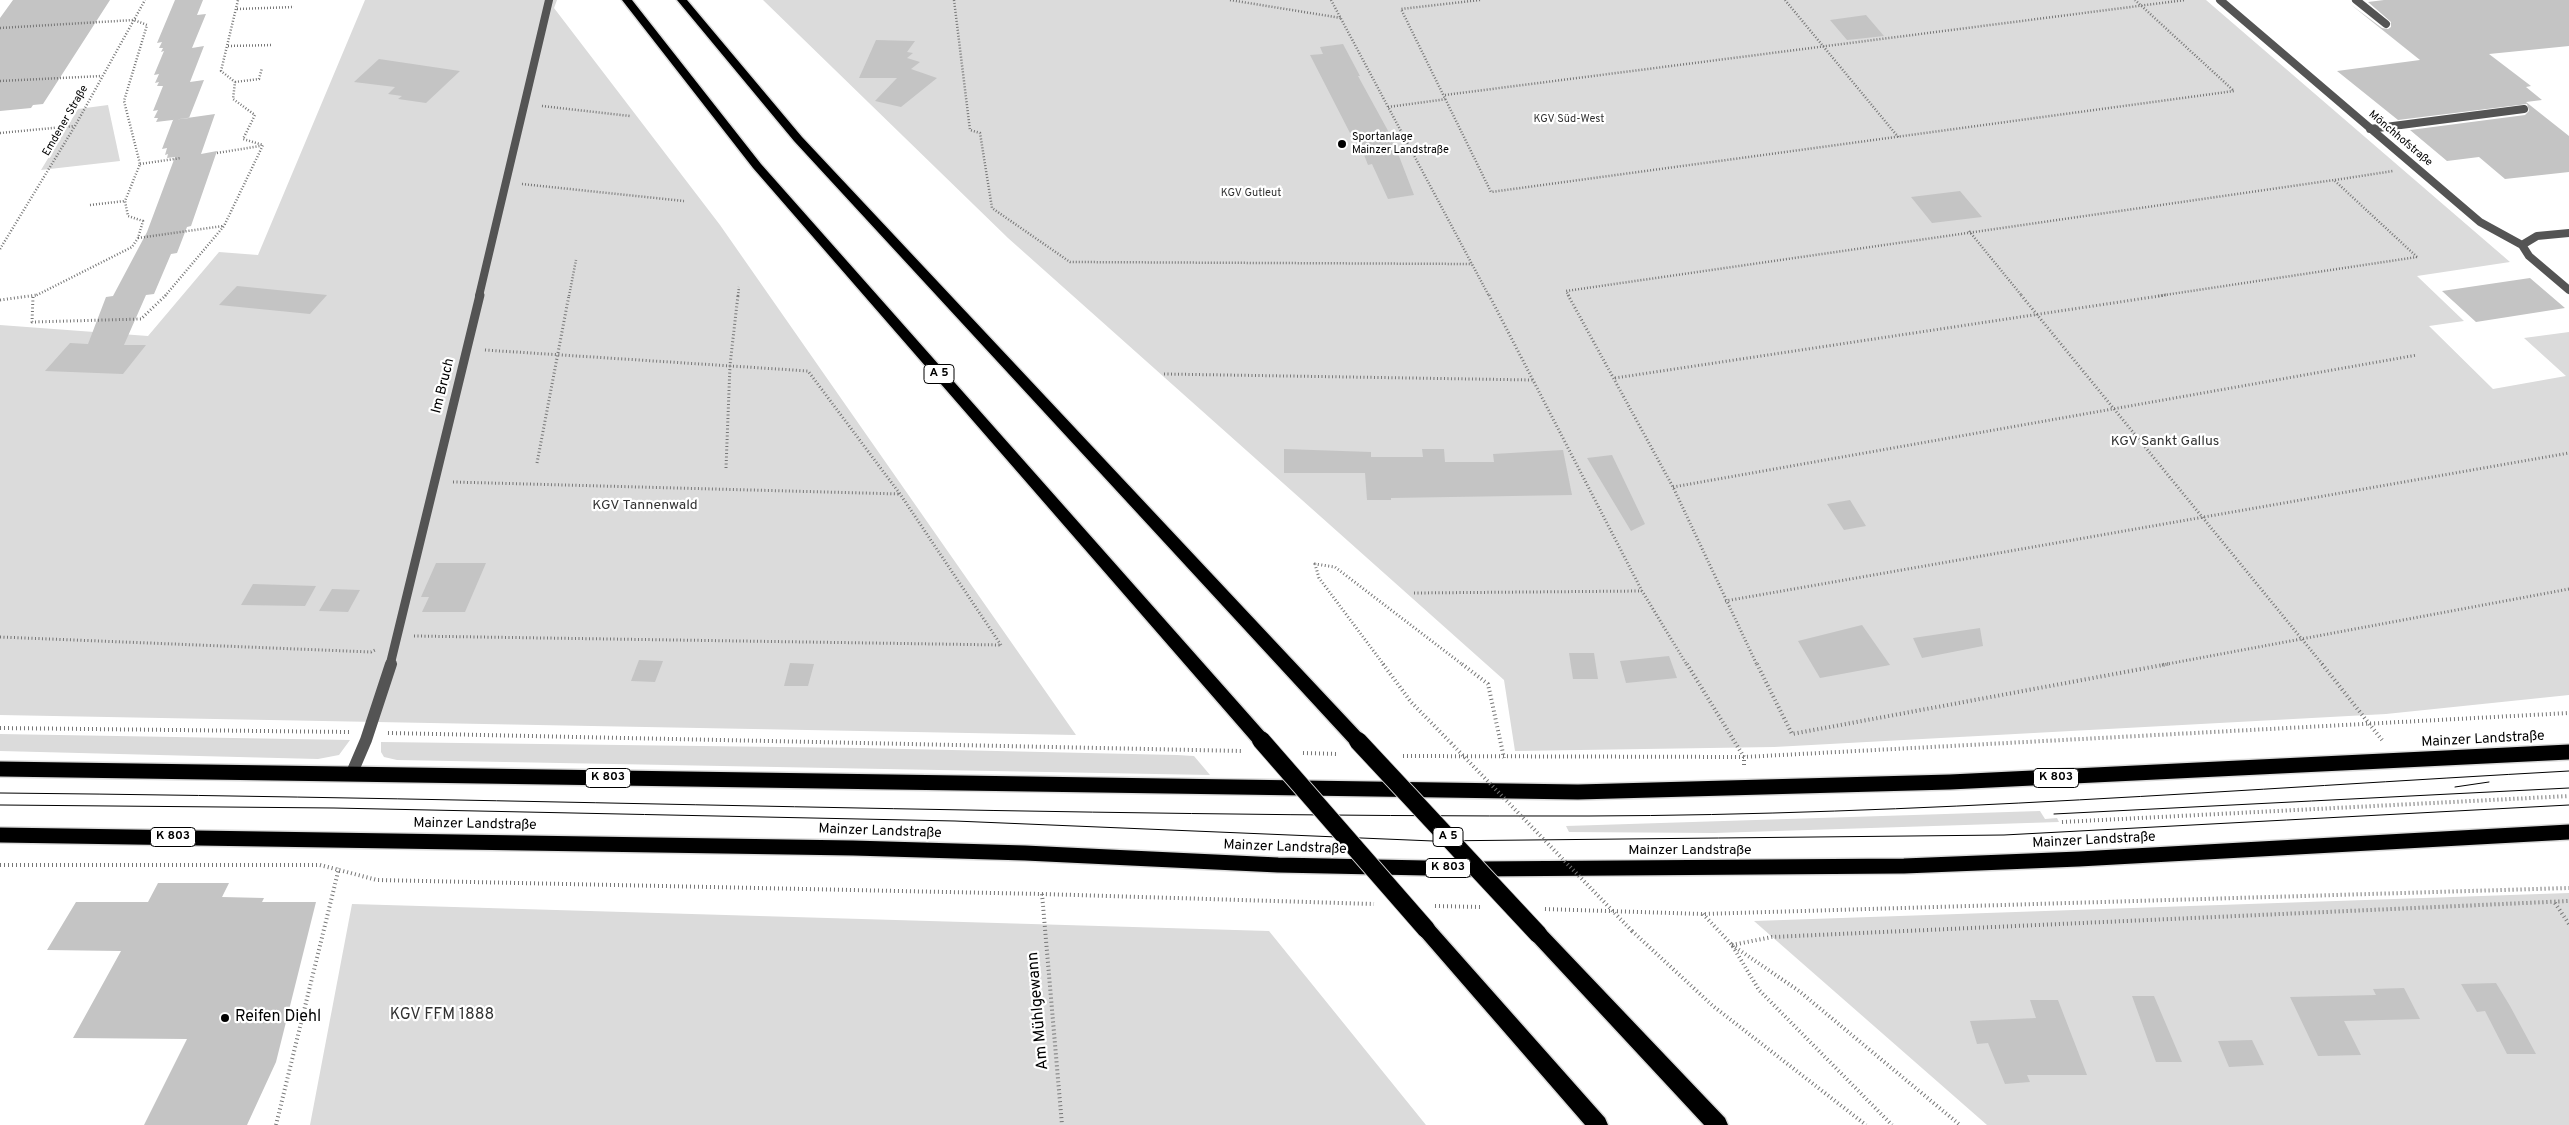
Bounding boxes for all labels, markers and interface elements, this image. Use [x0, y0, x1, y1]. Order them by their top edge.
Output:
street label: Emdener Straße [40, 83, 92, 159]
street label: Mönchhofstraße [2365, 108, 2435, 170]
park label: KGV Süd-West [1534, 113, 1604, 127]
place label: Sportanlage Mainzer Landstraße [1352, 131, 1449, 157]
marker: Sportanlage Mainzer Landstraße [1336, 138, 1348, 150]
park label: KGV Gutleut [1221, 187, 1281, 201]
street label: Im Bruch [429, 357, 459, 415]
road number: A 5 [924, 364, 954, 384]
park label: KGV Sankt Gallus [2111, 434, 2219, 450]
park label: KGV Tannenwald [592, 498, 698, 514]
street label: Mainzer Landstraße [2421, 728, 2545, 752]
road number: K 803 [586, 768, 630, 788]
road number: K 803 [2034, 768, 2078, 788]
street label: Mainzer Landstraße [413, 816, 537, 834]
street label: Mainzer Landstraße [818, 821, 942, 843]
road number: K 803 [150, 828, 196, 846]
road number: A 5 [1433, 828, 1463, 846]
street label: Mainzer Landstraße [2032, 829, 2156, 853]
street label: Mainzer Landstraße [1223, 837, 1347, 859]
street label: Mainzer Landstraße [1628, 843, 1752, 859]
road number: K 803 [1426, 858, 1470, 878]
street label: Am Mühlgewann [1024, 951, 1054, 1071]
park label: KGV FFM 1888 [390, 1006, 494, 1026]
place label: Reifen Diehl [235, 1008, 321, 1028]
marker: Reifen Diehl [219, 1012, 231, 1024]

